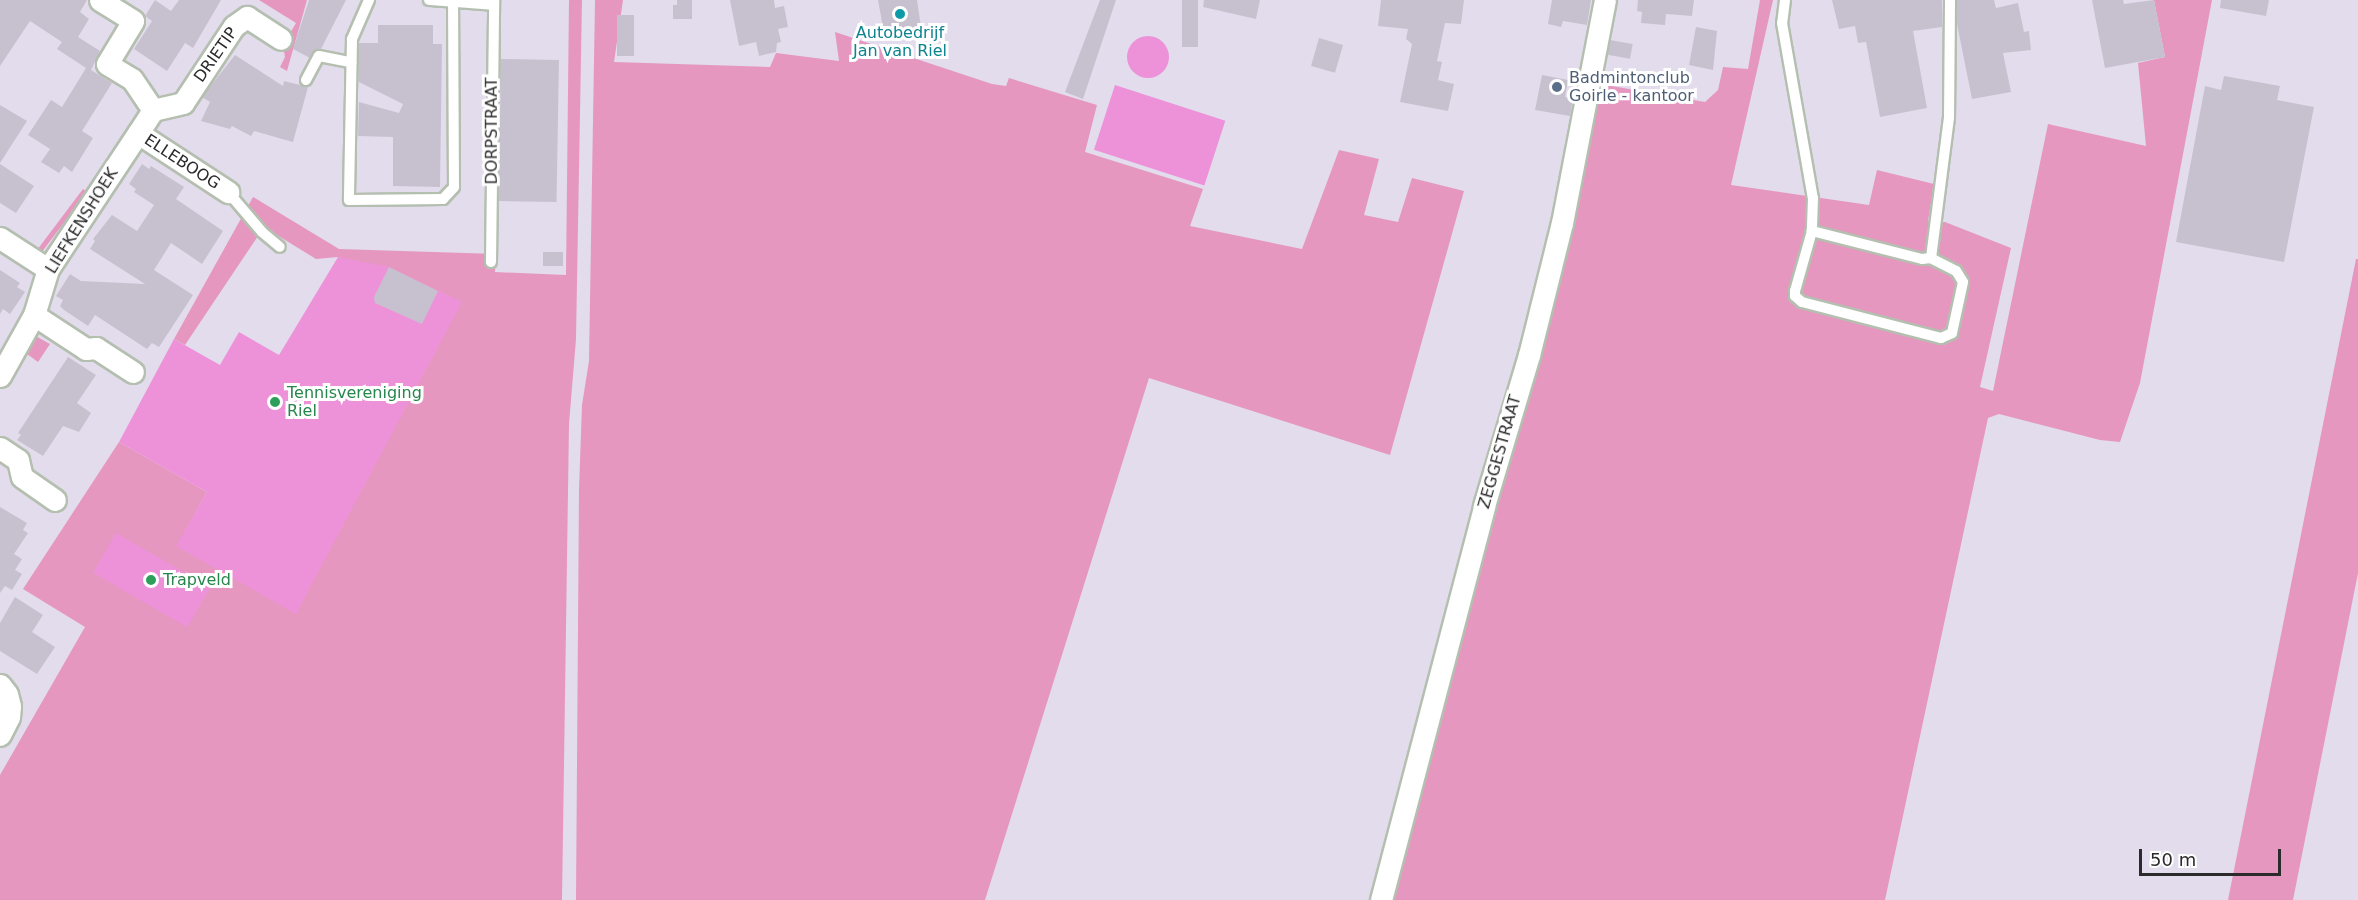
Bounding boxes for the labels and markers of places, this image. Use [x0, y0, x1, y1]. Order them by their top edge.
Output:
marker: Autobedrijf Jan van Riel [893, 7, 907, 21]
place label: Autobedrijf Jan van Riel [853, 23, 947, 61]
place label: Badmintonclub Goirle - kantoor [1569, 68, 1694, 106]
marker: Badmintonclub Goirle - kantoor [1550, 80, 1564, 94]
place label: Tennisvereniging Riel [287, 383, 422, 421]
marker: Tennisvereniging Riel [268, 395, 282, 409]
place label: Trapveld [163, 570, 231, 590]
marker: Trapveld [144, 573, 158, 587]

